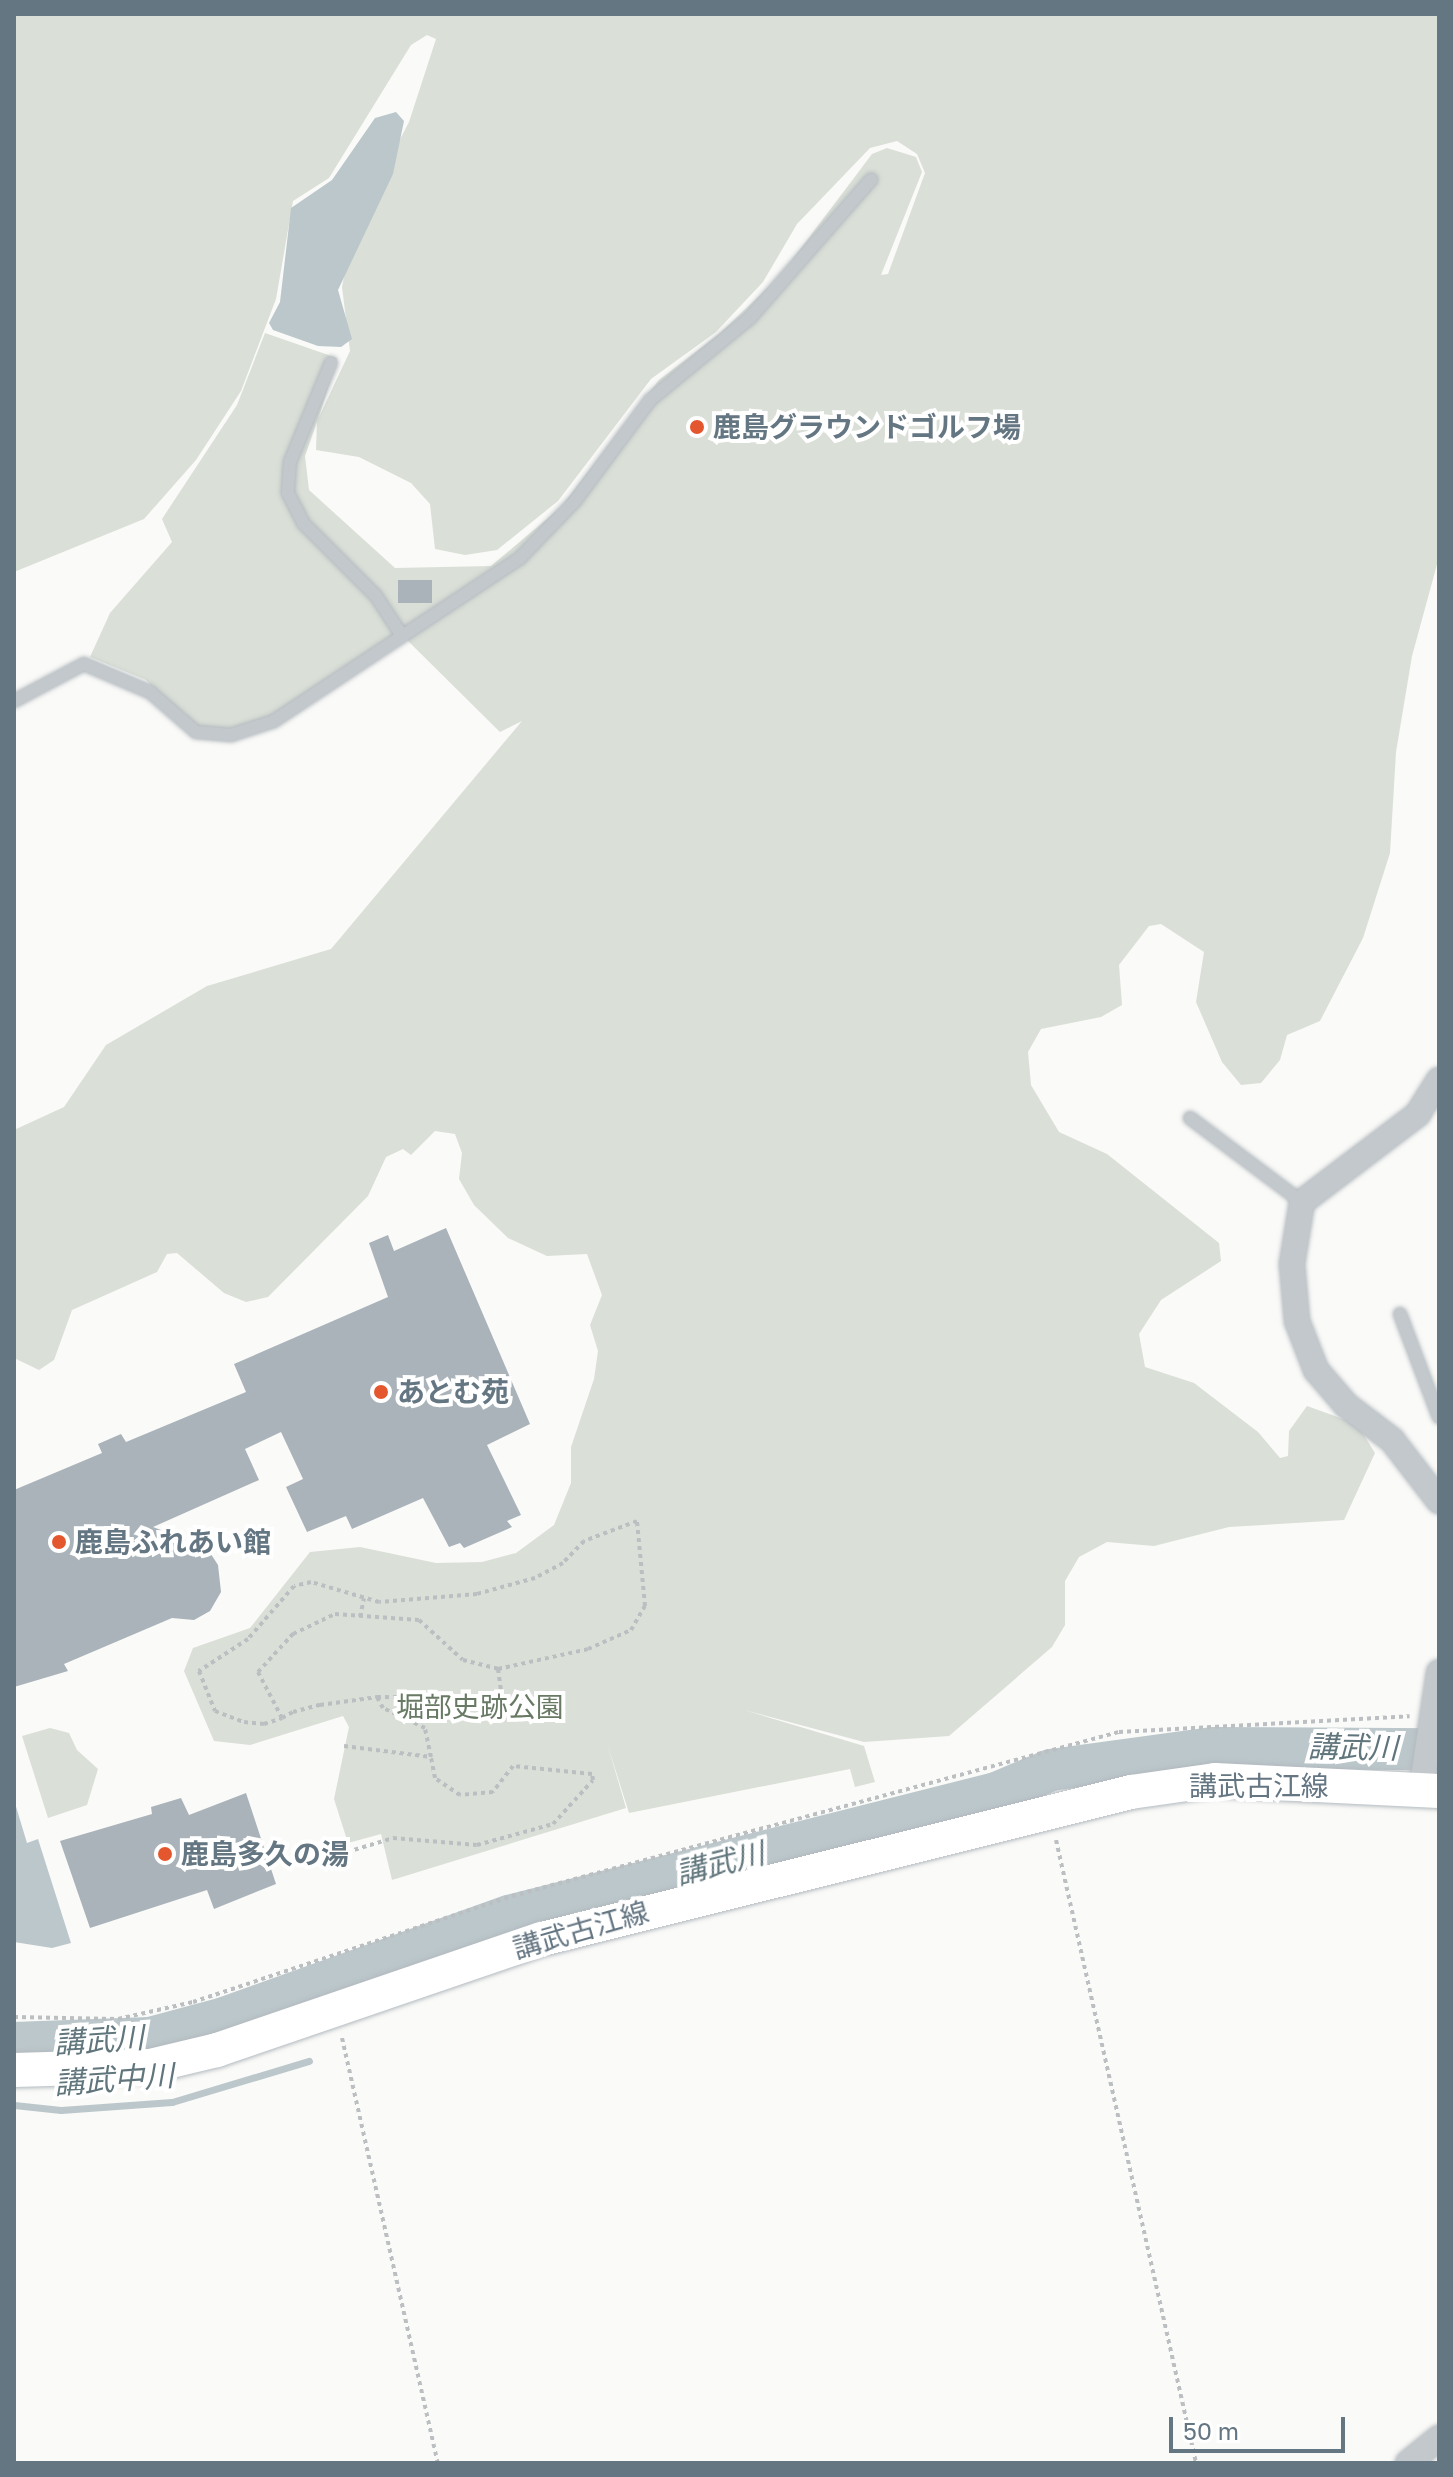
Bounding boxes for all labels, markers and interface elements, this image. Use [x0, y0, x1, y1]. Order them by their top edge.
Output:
place label: 鹿島グラウンドゴルフ場 [713, 410, 1021, 444]
marker: 鹿島グラウンドゴルフ場 [688, 418, 706, 436]
place label: あとむ苑 [397, 1375, 509, 1409]
marker: あとむ苑 [372, 1383, 390, 1401]
place label: 鹿島ふれあい館 [75, 1525, 271, 1559]
marker: 鹿島ふれあい館 [50, 1533, 68, 1551]
park label: 堀部史跡公園 [396, 1690, 564, 1724]
water label: 講武川 [1308, 1728, 1398, 1766]
street label: 講武古江線 [1189, 1769, 1329, 1803]
water label: 講武川 [672, 1835, 768, 1891]
place label: 鹿島多久の湯 [181, 1837, 349, 1871]
marker: 鹿島多久の湯 [156, 1845, 174, 1863]
street label: 講武古江線 [509, 1895, 653, 1965]
water label: 講武川 [53, 2019, 145, 2061]
water label: 講武中川 [53, 2057, 175, 2101]
scale bar [1173, 2401, 1349, 2451]
text: 50 m [1183, 2416, 1239, 2445]

